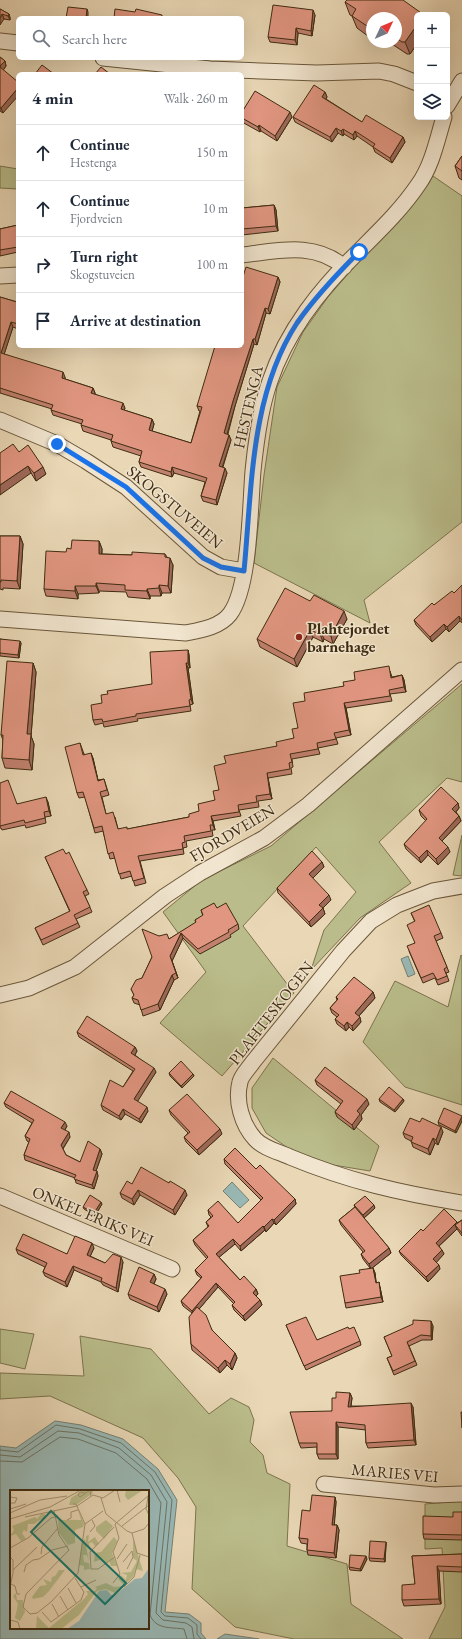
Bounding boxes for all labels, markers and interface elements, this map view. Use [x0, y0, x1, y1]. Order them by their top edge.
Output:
north arrow [366, 12, 402, 48]
map controls [414, 12, 450, 120]
button: + [414, 12, 450, 48]
search box [16, 16, 244, 60]
icon: search [30, 27, 52, 49]
text: Search here [62, 29, 127, 48]
button: − [414, 48, 450, 84]
button: layers [414, 84, 450, 120]
text: 4 min [32, 87, 73, 109]
text: Walk · 260 m [164, 90, 228, 107]
text: Continue [70, 135, 130, 154]
icon: ahead [32, 142, 54, 164]
text: 150 m [197, 144, 228, 161]
text: Hestenga [70, 154, 117, 171]
text: Continue [70, 191, 130, 210]
icon: ahead [32, 198, 54, 220]
text: 10 m [203, 200, 228, 217]
text: Fjordveien [70, 210, 123, 227]
route start [350, 243, 368, 261]
text: Turn right [70, 247, 138, 266]
icon: right [32, 254, 54, 276]
text: 100 m [197, 256, 228, 273]
text: Skogstuveien [70, 266, 135, 283]
icon: arrive [32, 310, 54, 332]
text: Arrive at destination [70, 311, 201, 330]
street label: HESTENGA [228, 363, 268, 451]
route end [48, 435, 66, 453]
street label: SKOGSTUVEIEN [123, 461, 228, 554]
place label: Plahtejordet barnehage [307, 618, 390, 657]
marker: Plahtejordet barnehage [294, 632, 304, 642]
street label: FJORDVEIEN [186, 799, 279, 867]
street label: PLAHTESKOGEN [224, 957, 318, 1069]
street label: ONKEL ERIKS VEI [29, 1181, 157, 1251]
street label: MARIES VEI [351, 1459, 440, 1487]
inset map [10, 1490, 149, 1629]

